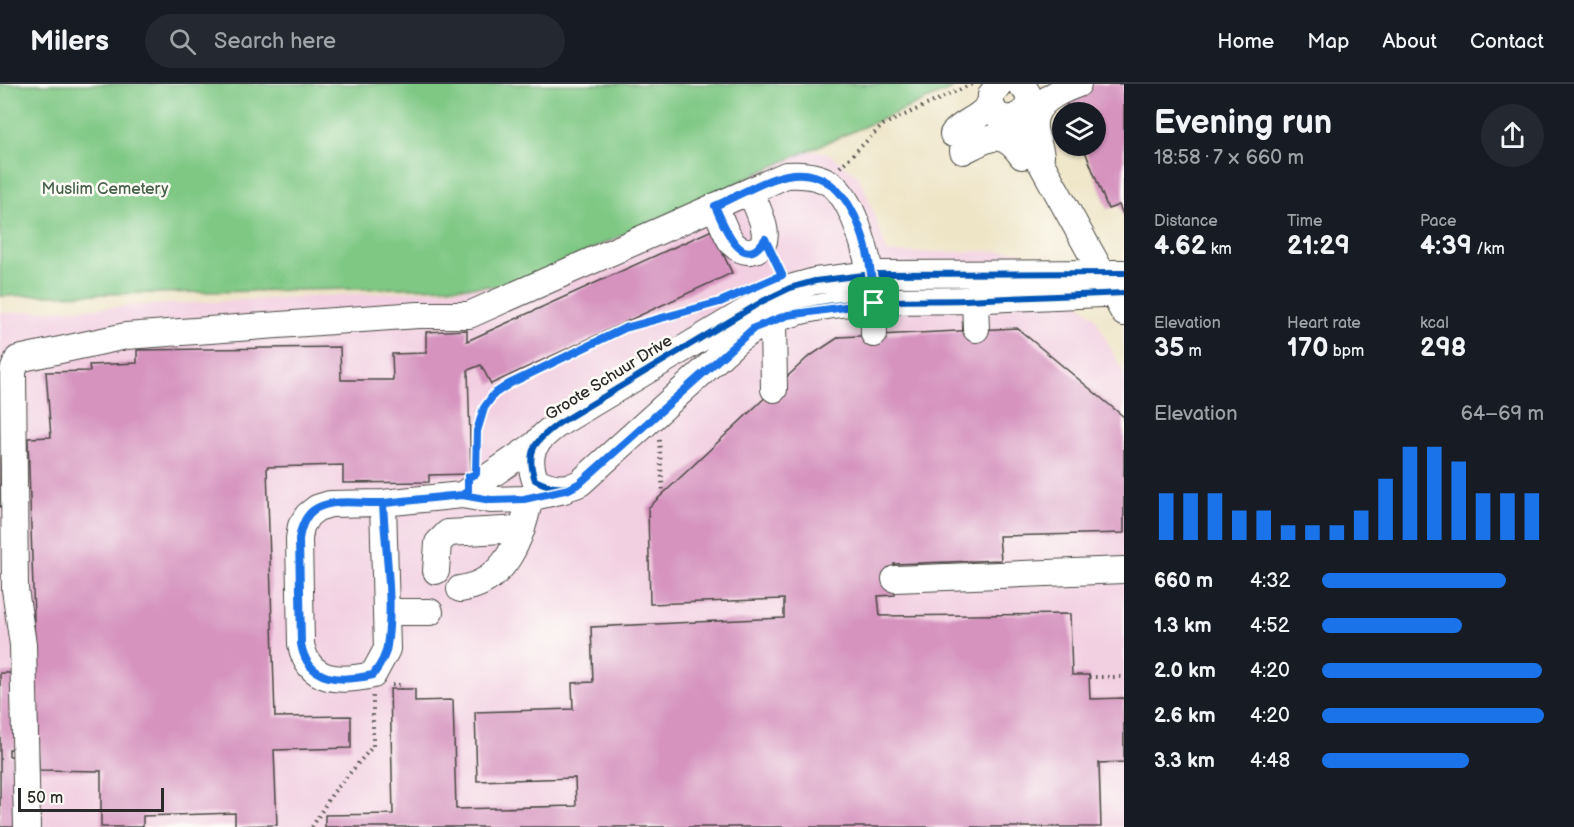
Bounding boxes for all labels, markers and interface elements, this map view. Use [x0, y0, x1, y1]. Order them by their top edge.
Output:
search box [145, 14, 565, 68]
text: Milers [30, 25, 109, 58]
icon: search [166, 25, 199, 58]
text: Search here [214, 28, 336, 55]
text: Home [1217, 29, 1274, 54]
text: Map [1307, 29, 1349, 54]
text: About [1382, 29, 1437, 54]
text: Contact [1470, 29, 1544, 54]
map controls [1052, 102, 1106, 156]
button: layers [1052, 102, 1106, 156]
text: Evening run [1154, 103, 1332, 143]
button: share [1481, 104, 1544, 167]
text: 18:58 · 7 × 660 m [1154, 146, 1304, 170]
park label: Muslim Cemetery [42, 180, 169, 199]
text: Distance [1154, 212, 1218, 231]
text: Time [1287, 212, 1322, 231]
text: Pace [1420, 212, 1456, 231]
text: 4.62 [1154, 231, 1206, 262]
text: 21:29 [1287, 231, 1350, 262]
text: 4:39 [1420, 231, 1472, 262]
text: km [1206, 240, 1232, 259]
text: /km [1472, 240, 1505, 259]
pin [848, 277, 899, 328]
icon: arrive [857, 286, 890, 319]
text: Elevation [1154, 314, 1221, 333]
text: Heart rate [1287, 314, 1361, 333]
text: kcal [1420, 314, 1449, 333]
street label: Groote Schuur Drive [542, 331, 676, 425]
text: 35 [1154, 333, 1184, 364]
text: 170 [1287, 333, 1329, 364]
text: 298 [1420, 333, 1466, 364]
text: m [1184, 342, 1202, 361]
text: bpm [1329, 342, 1364, 361]
text: Elevation [1154, 402, 1237, 426]
text: 64–69 m [1461, 402, 1544, 426]
text: 660 m [1154, 569, 1213, 593]
text: 4:32 [1250, 569, 1290, 593]
text: 1.3 km [1154, 614, 1211, 638]
text: 4:52 [1250, 614, 1290, 638]
text: 2.0 km [1154, 659, 1216, 683]
text: 4:20 [1250, 659, 1290, 683]
text: 2.6 km [1154, 704, 1215, 728]
text: 4:20 [1250, 704, 1290, 728]
text: 3.3 km [1154, 749, 1215, 773]
text: 4:48 [1250, 749, 1290, 773]
scale bar [18, 785, 164, 812]
text: 50 m [27, 789, 63, 808]

